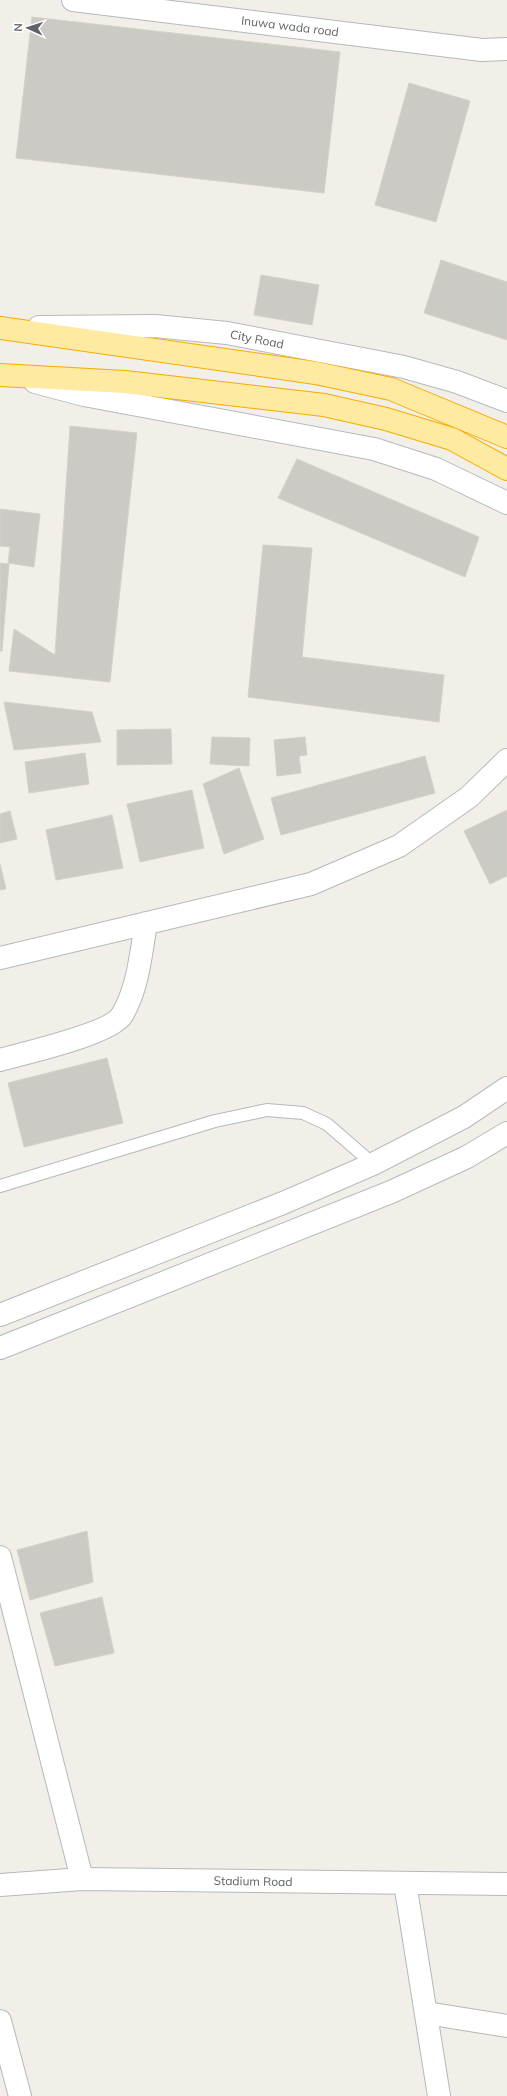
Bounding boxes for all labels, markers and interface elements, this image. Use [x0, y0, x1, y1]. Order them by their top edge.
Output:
north arrow [8, 8, 48, 48]
street label: Inuwa wada road [240, 13, 340, 39]
text: N [11, 23, 25, 32]
street label: City Road [229, 326, 285, 352]
street label: Stadium Road [213, 1873, 293, 1889]

